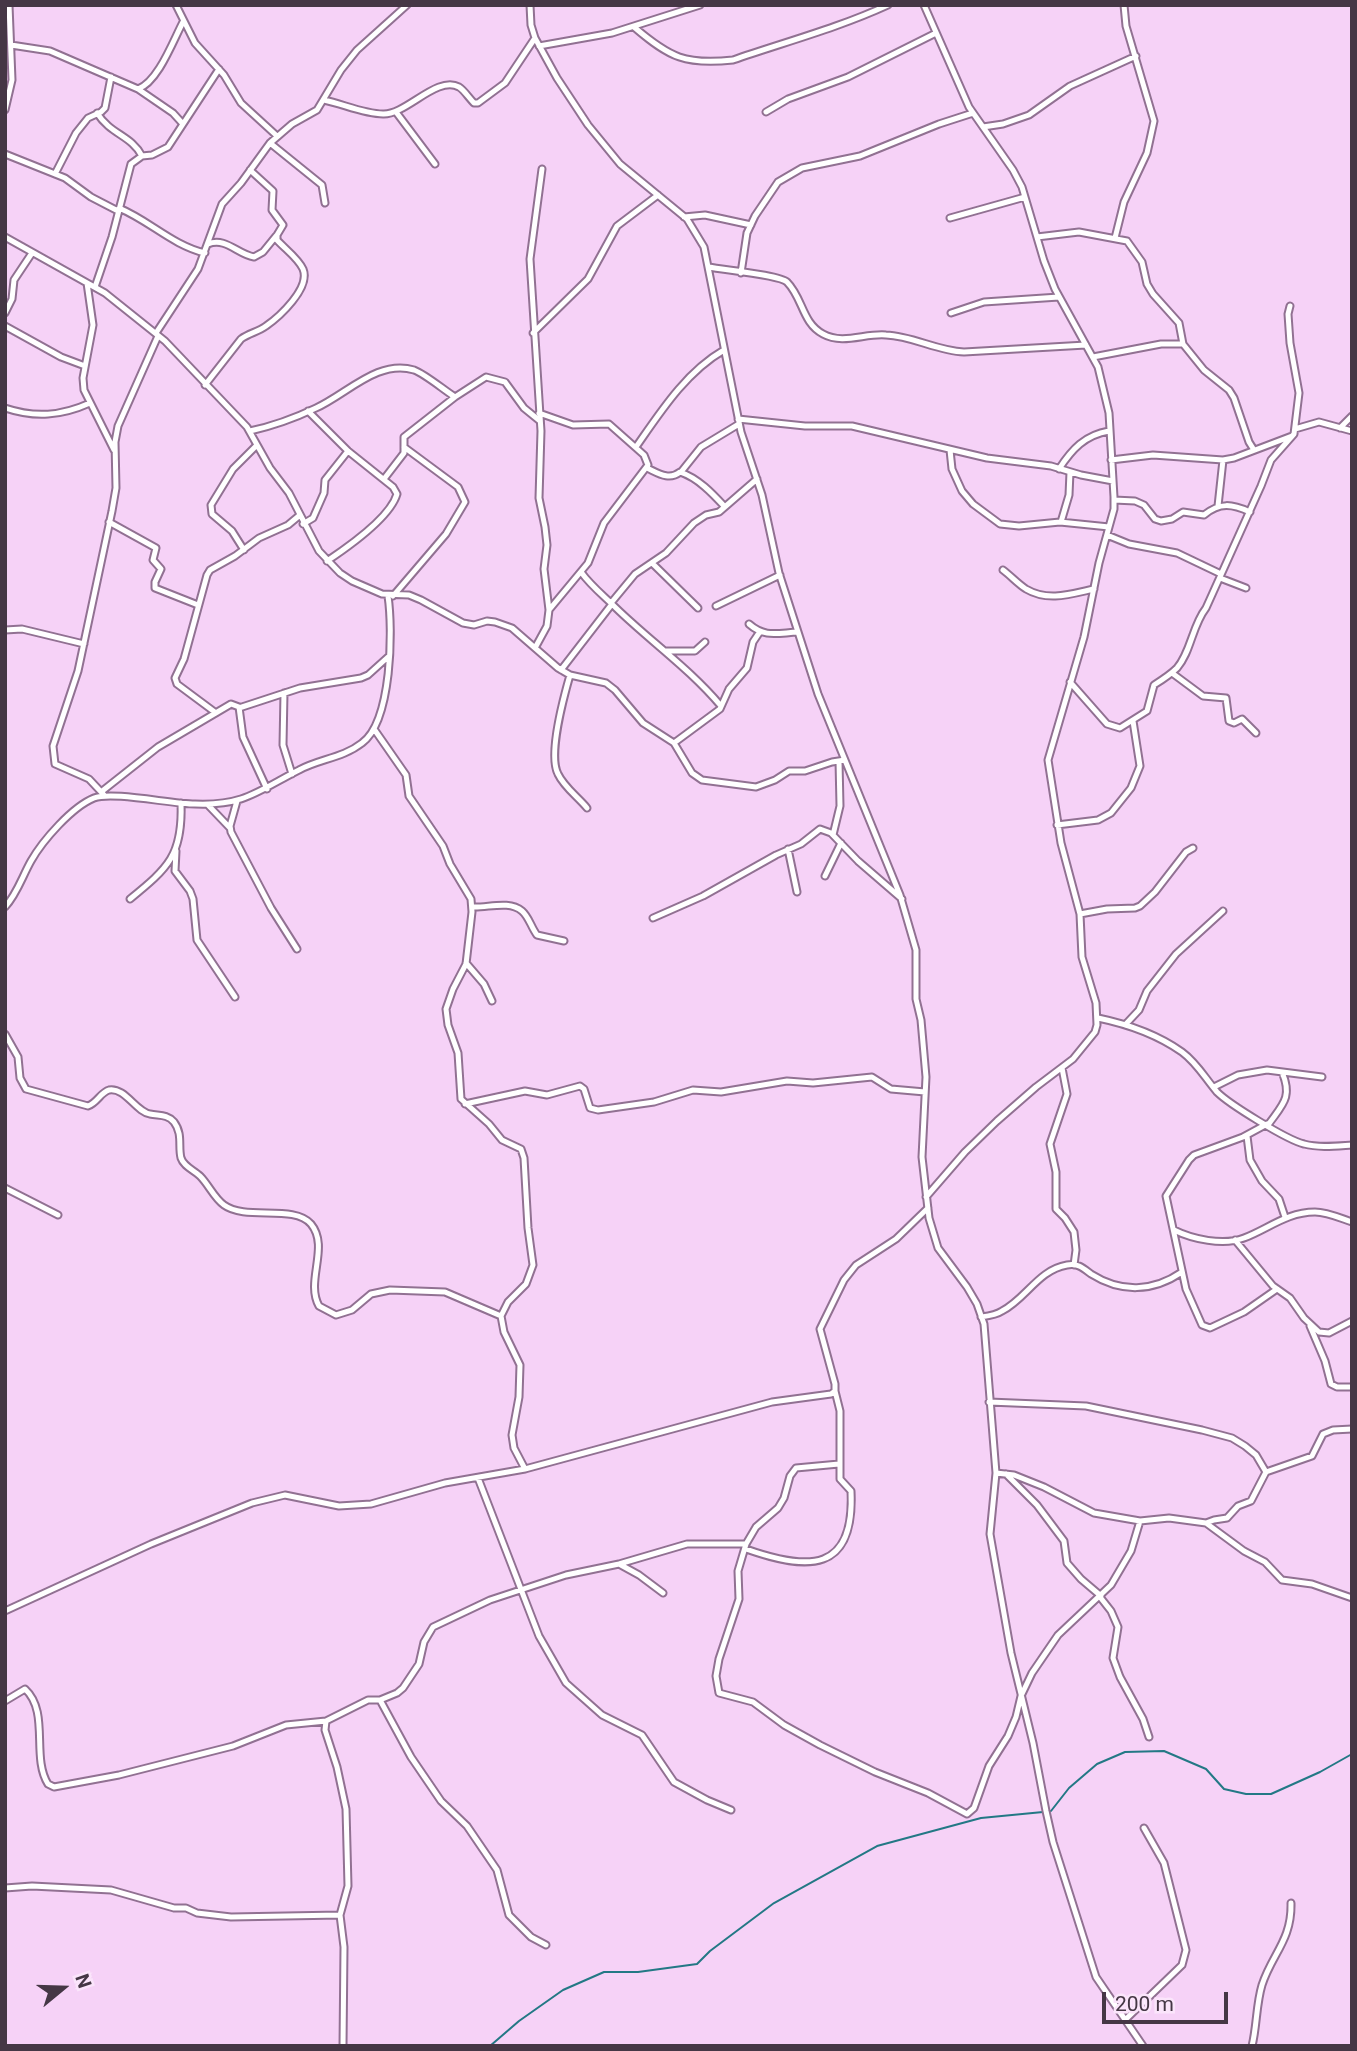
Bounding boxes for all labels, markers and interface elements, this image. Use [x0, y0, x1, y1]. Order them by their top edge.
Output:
north arrow [28, 1953, 98, 2023]
text: N [70, 1971, 96, 1991]
scale bar [1105, 1978, 1231, 2022]
text: 200 m [1115, 1992, 1174, 2016]

